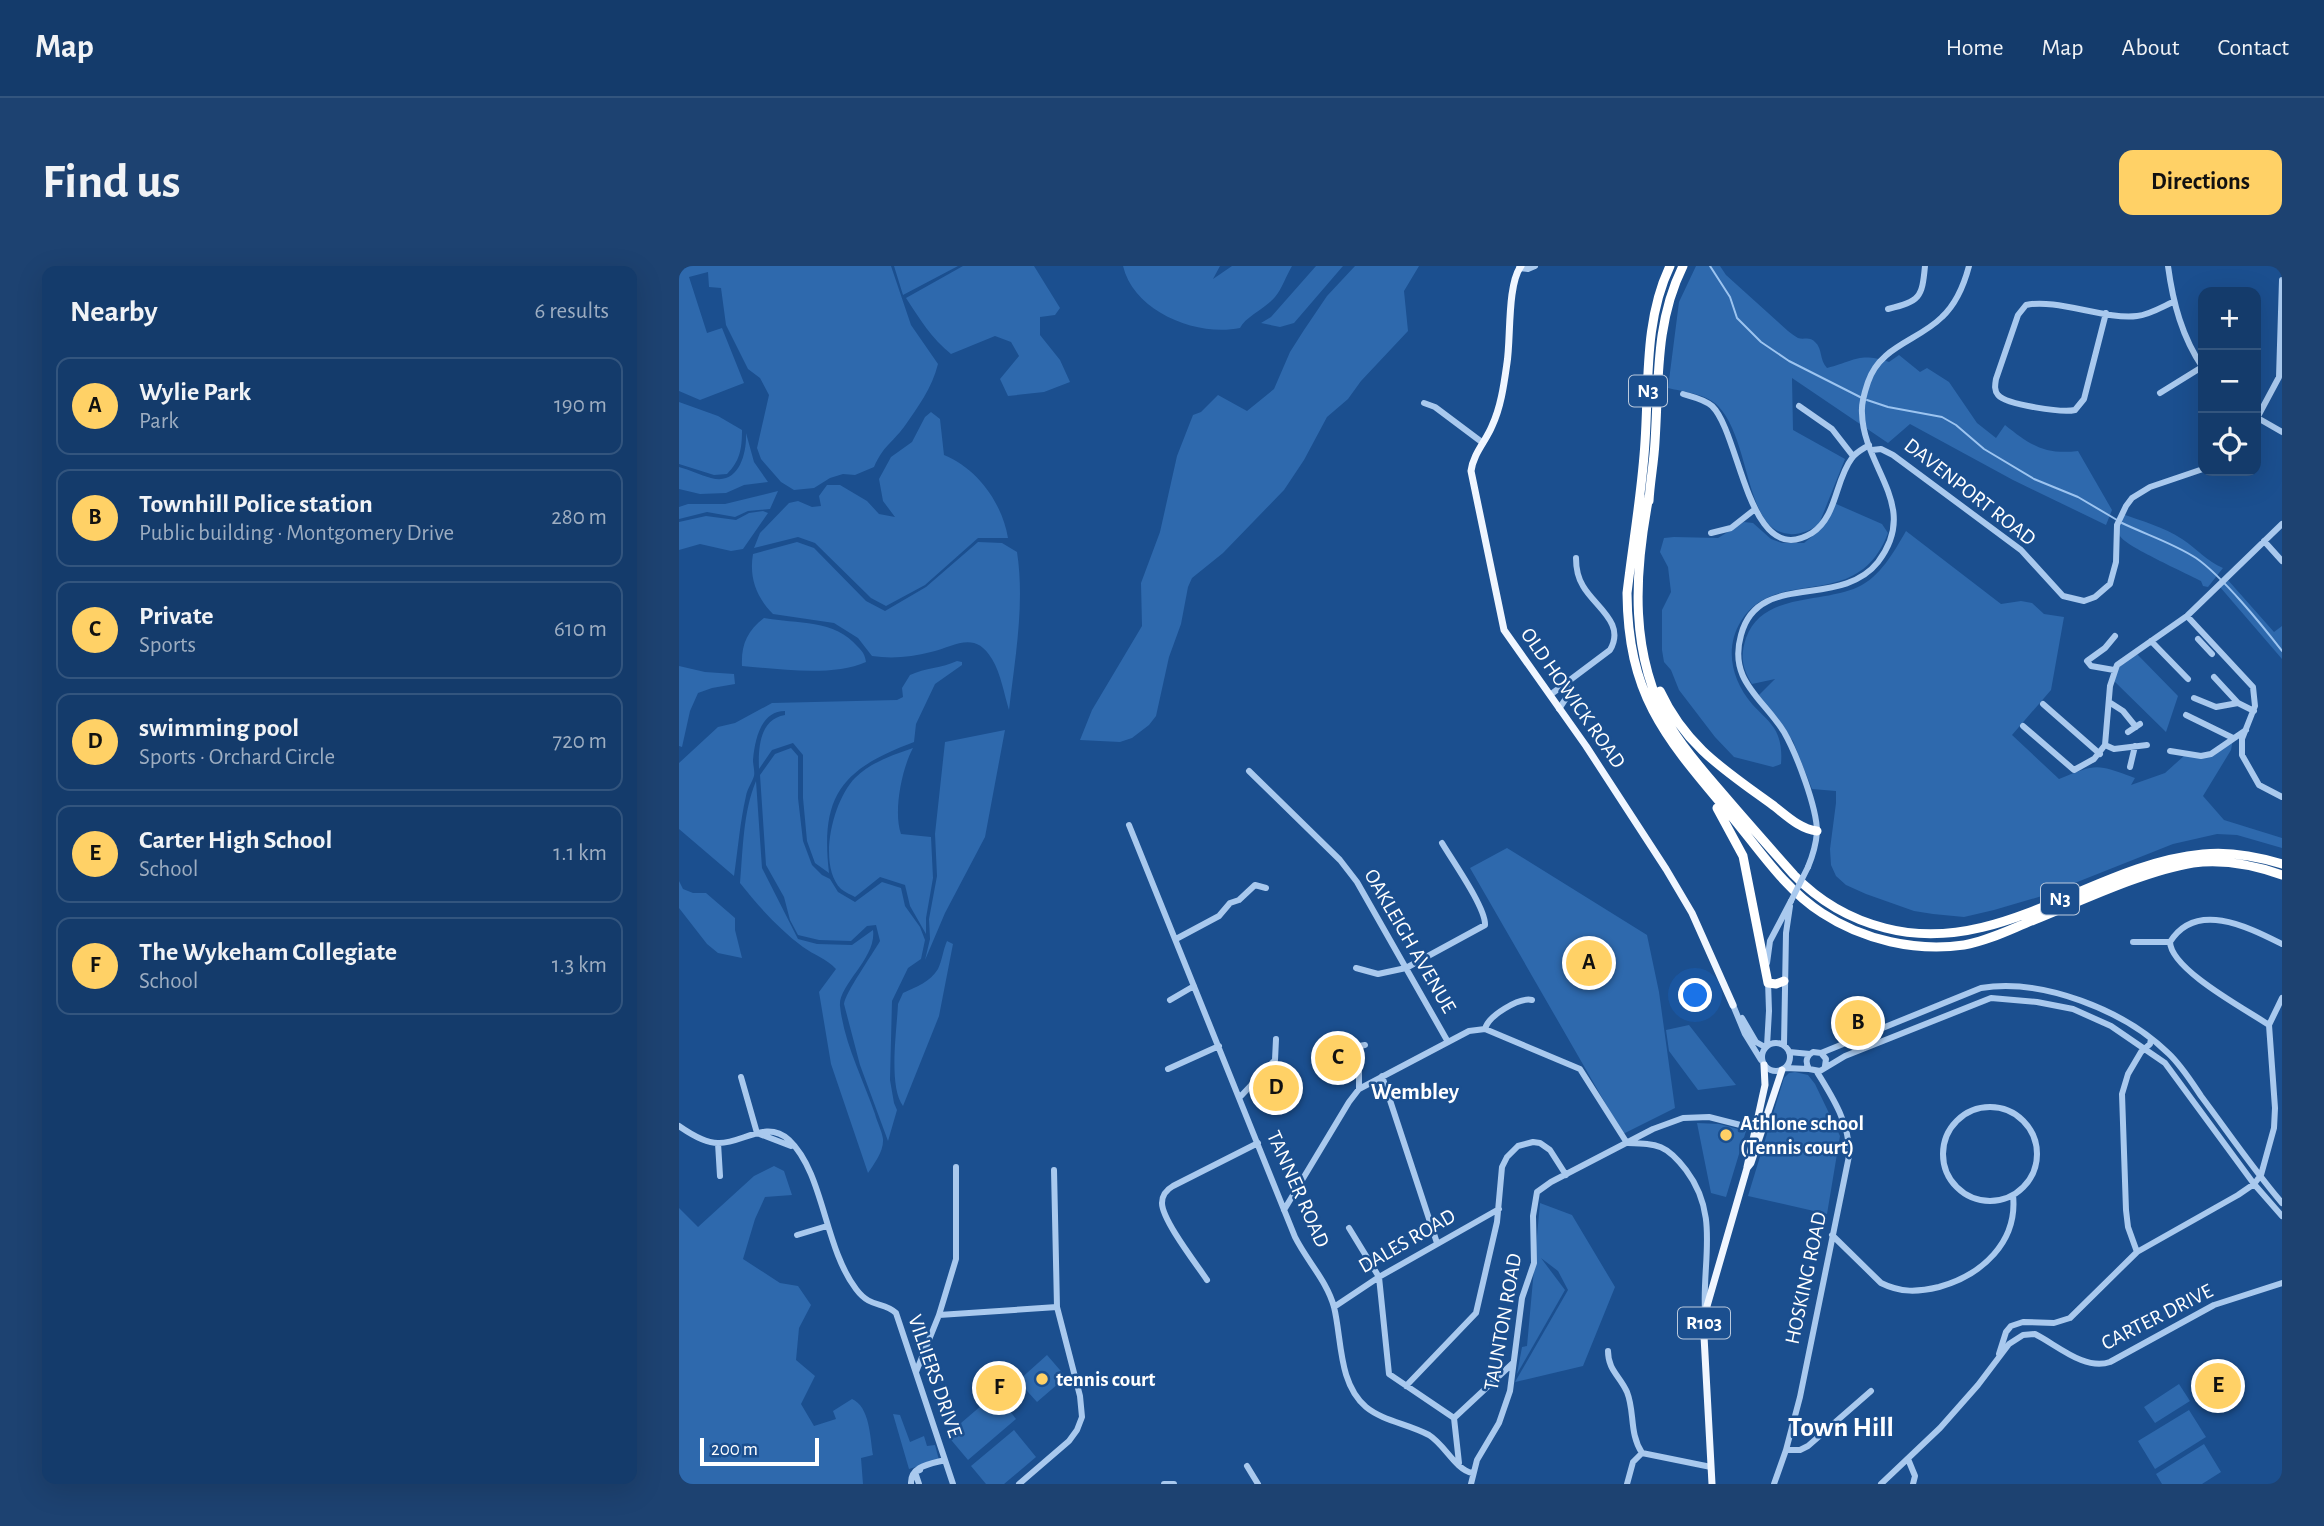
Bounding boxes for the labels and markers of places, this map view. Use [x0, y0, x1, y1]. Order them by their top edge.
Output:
pin: A [1566, 937, 1612, 989]
pin: B [1835, 997, 1881, 1049]
pin: C [1315, 1032, 1361, 1084]
pin: D [1253, 1062, 1299, 1114]
place label: Athlone school (Tennis court) [1740, 1113, 1864, 1158]
marker: Athlone school (Tennis court) [1718, 1127, 1734, 1143]
pin: E [2195, 1360, 2241, 1412]
pin: F [976, 1362, 1022, 1414]
place label: tennis court [1056, 1369, 1155, 1390]
marker: tennis court [1034, 1371, 1050, 1387]

